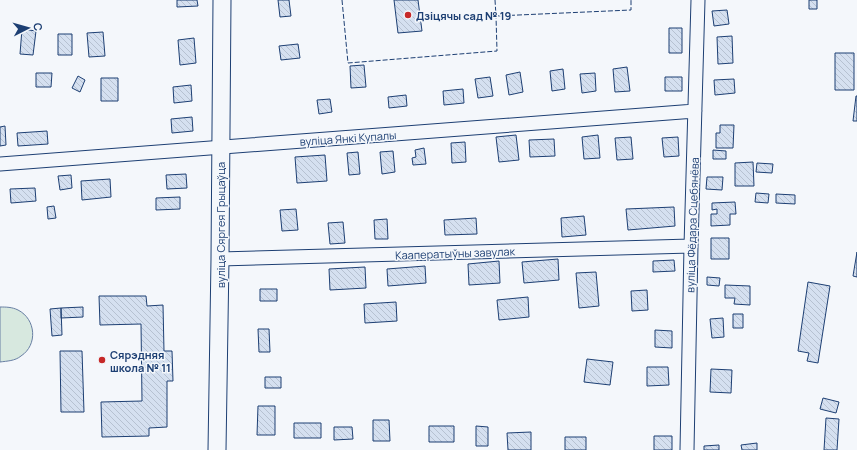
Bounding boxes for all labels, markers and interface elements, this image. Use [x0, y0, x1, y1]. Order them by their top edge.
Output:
north arrow [8, 8, 48, 48]
place label: Дзіцячы сад № 19 [416, 8, 512, 23]
marker: Дзіцячы сад № 19 [403, 10, 413, 20]
text: С [31, 22, 46, 32]
street label: вуліца Янкі Купалы [299, 127, 397, 149]
street label: вуліца Фёдара Сцебянёва [682, 157, 702, 293]
street label: вуліца Сяргея Грыцаўца [213, 162, 228, 288]
street label: Кааператыўны завулак [395, 243, 516, 263]
place label: Сярэдняя школа № 11 [110, 347, 171, 375]
marker: Сярэдняя школа № 11 [97, 355, 107, 365]

